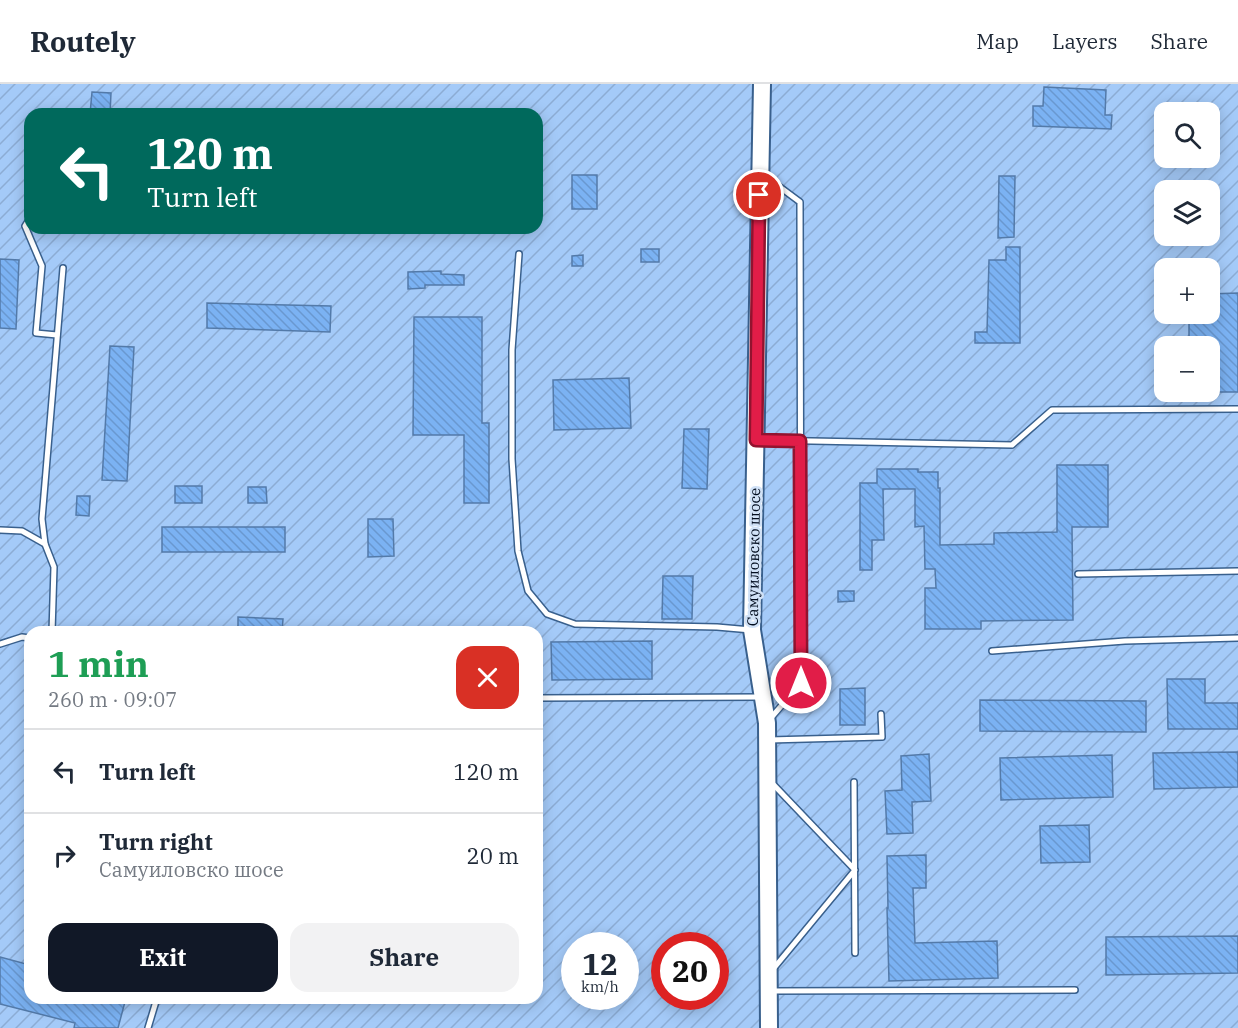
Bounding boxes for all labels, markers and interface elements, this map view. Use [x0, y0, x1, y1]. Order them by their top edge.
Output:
text: Routely [30, 23, 136, 60]
text: Map [976, 27, 1019, 55]
text: Layers [1052, 27, 1118, 55]
text: Share [1151, 27, 1208, 55]
map controls [1154, 102, 1220, 402]
button: search [1154, 102, 1220, 168]
text: 120 m [147, 126, 273, 181]
icon: left [48, 132, 126, 210]
pin [733, 169, 784, 220]
icon: arrive [742, 178, 775, 211]
text: Turn left [147, 179, 258, 214]
button: layers [1154, 180, 1220, 246]
button: + [1154, 258, 1220, 324]
button: − [1154, 336, 1220, 402]
street label: Самуиловско шосе [743, 488, 764, 626]
text: 1 min [48, 640, 149, 687]
button: close [456, 646, 519, 709]
position arrow [769, 651, 833, 715]
text: 260 m · 09:07 [48, 686, 177, 713]
icon: left [48, 755, 81, 788]
text: Turn left [99, 757, 195, 786]
text: 120 m [453, 757, 519, 786]
text: Turn right [99, 827, 213, 856]
icon: right [48, 839, 81, 872]
text: 20 m [467, 841, 519, 870]
text: Самуиловско шосе [99, 856, 284, 883]
button: Exit [48, 923, 278, 992]
button: Share [290, 923, 519, 992]
speed limit sign: 20 [651, 932, 729, 1010]
text: 12 [582, 944, 618, 983]
text: km/h [581, 977, 619, 996]

